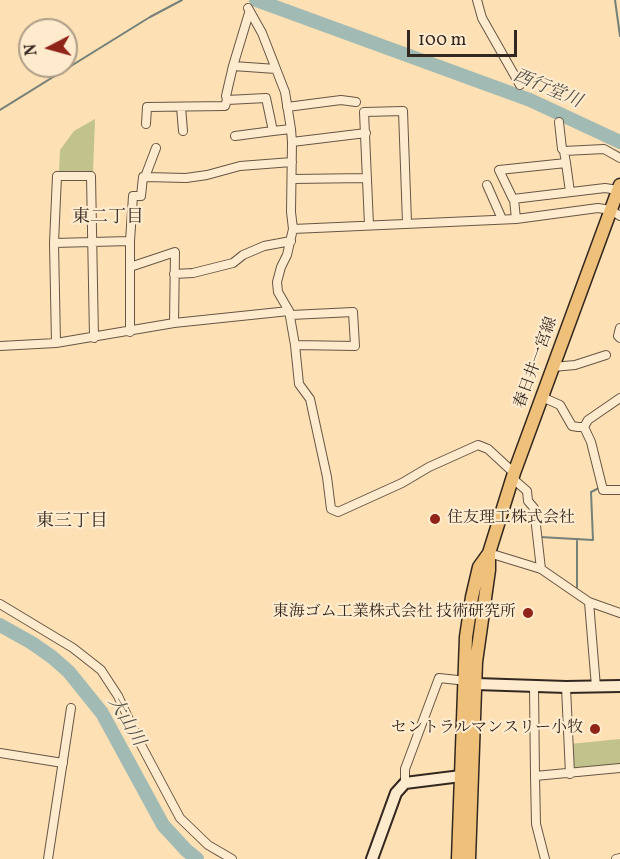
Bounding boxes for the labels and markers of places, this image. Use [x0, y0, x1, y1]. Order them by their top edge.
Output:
place label: 住友理工株式会社 [447, 509, 575, 529]
marker: 住友理工株式会社 [428, 512, 442, 526]
place label: 東海ゴム工業株式会社 技術研究所 [273, 603, 516, 623]
marker: 東海ゴム工業株式会社 技術研究所 [521, 606, 535, 620]
place label: セントラルマンスリー小牧 [391, 719, 583, 739]
marker: セントラルマンスリー小牧 [588, 722, 602, 736]

